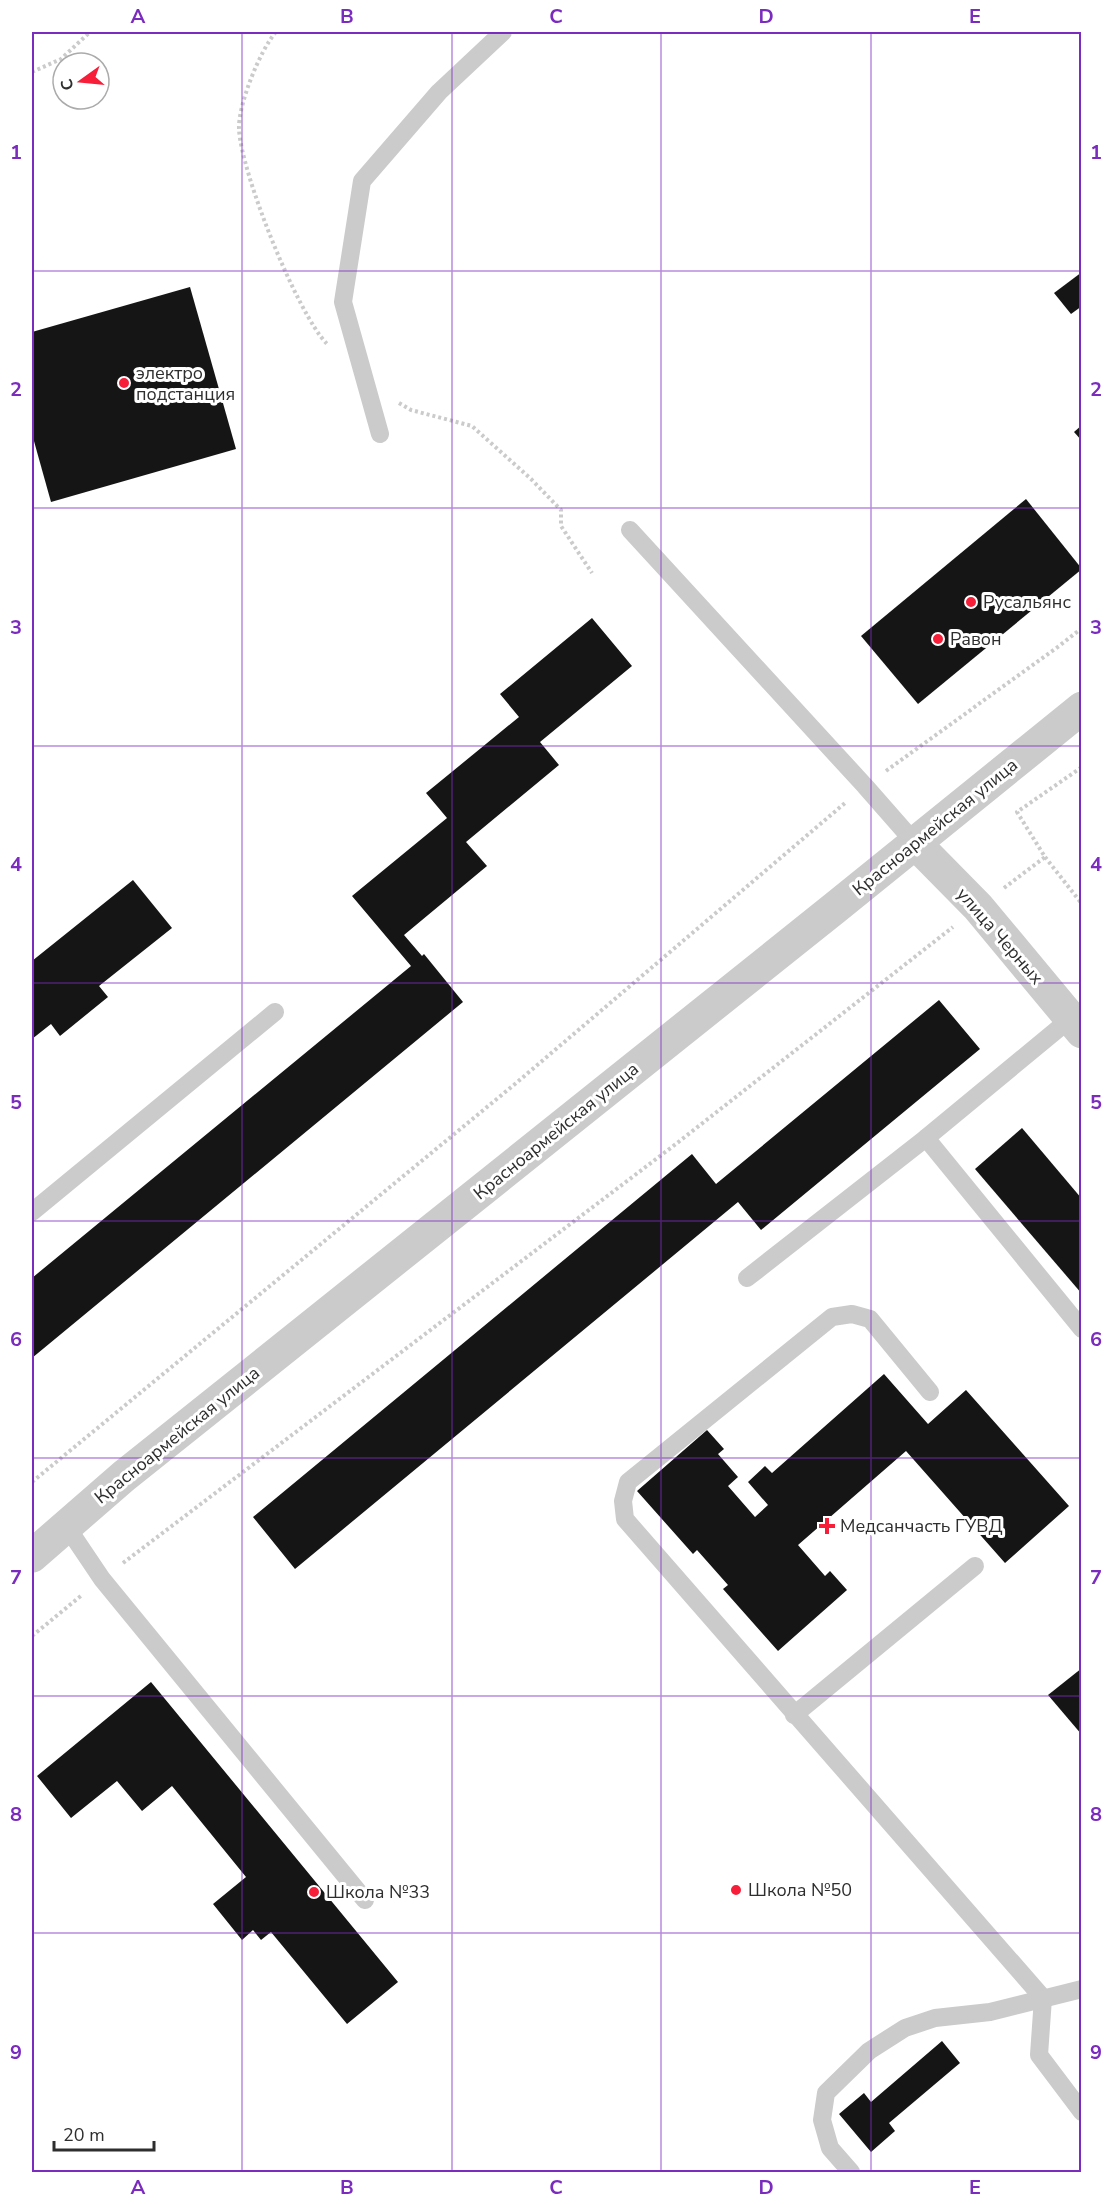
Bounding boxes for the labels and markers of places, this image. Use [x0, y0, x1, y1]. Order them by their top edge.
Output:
place label: электро подстанция [136, 361, 235, 406]
marker: электро подстанция [117, 376, 131, 390]
place label: Русальянс [983, 590, 1071, 614]
marker: Русальянс [964, 595, 978, 609]
place label: Равон [950, 627, 1002, 651]
marker: Равон [931, 632, 945, 646]
place label: Медсанчасть ГУВД [840, 1514, 1003, 1538]
marker: Медсанчасть ГУВД [818, 1517, 836, 1535]
place label: Школа №50 [748, 1878, 852, 1902]
place label: Школа №33 [326, 1880, 430, 1904]
marker: Школа №50 [729, 1883, 743, 1897]
marker: Школа №33 [307, 1885, 321, 1899]

